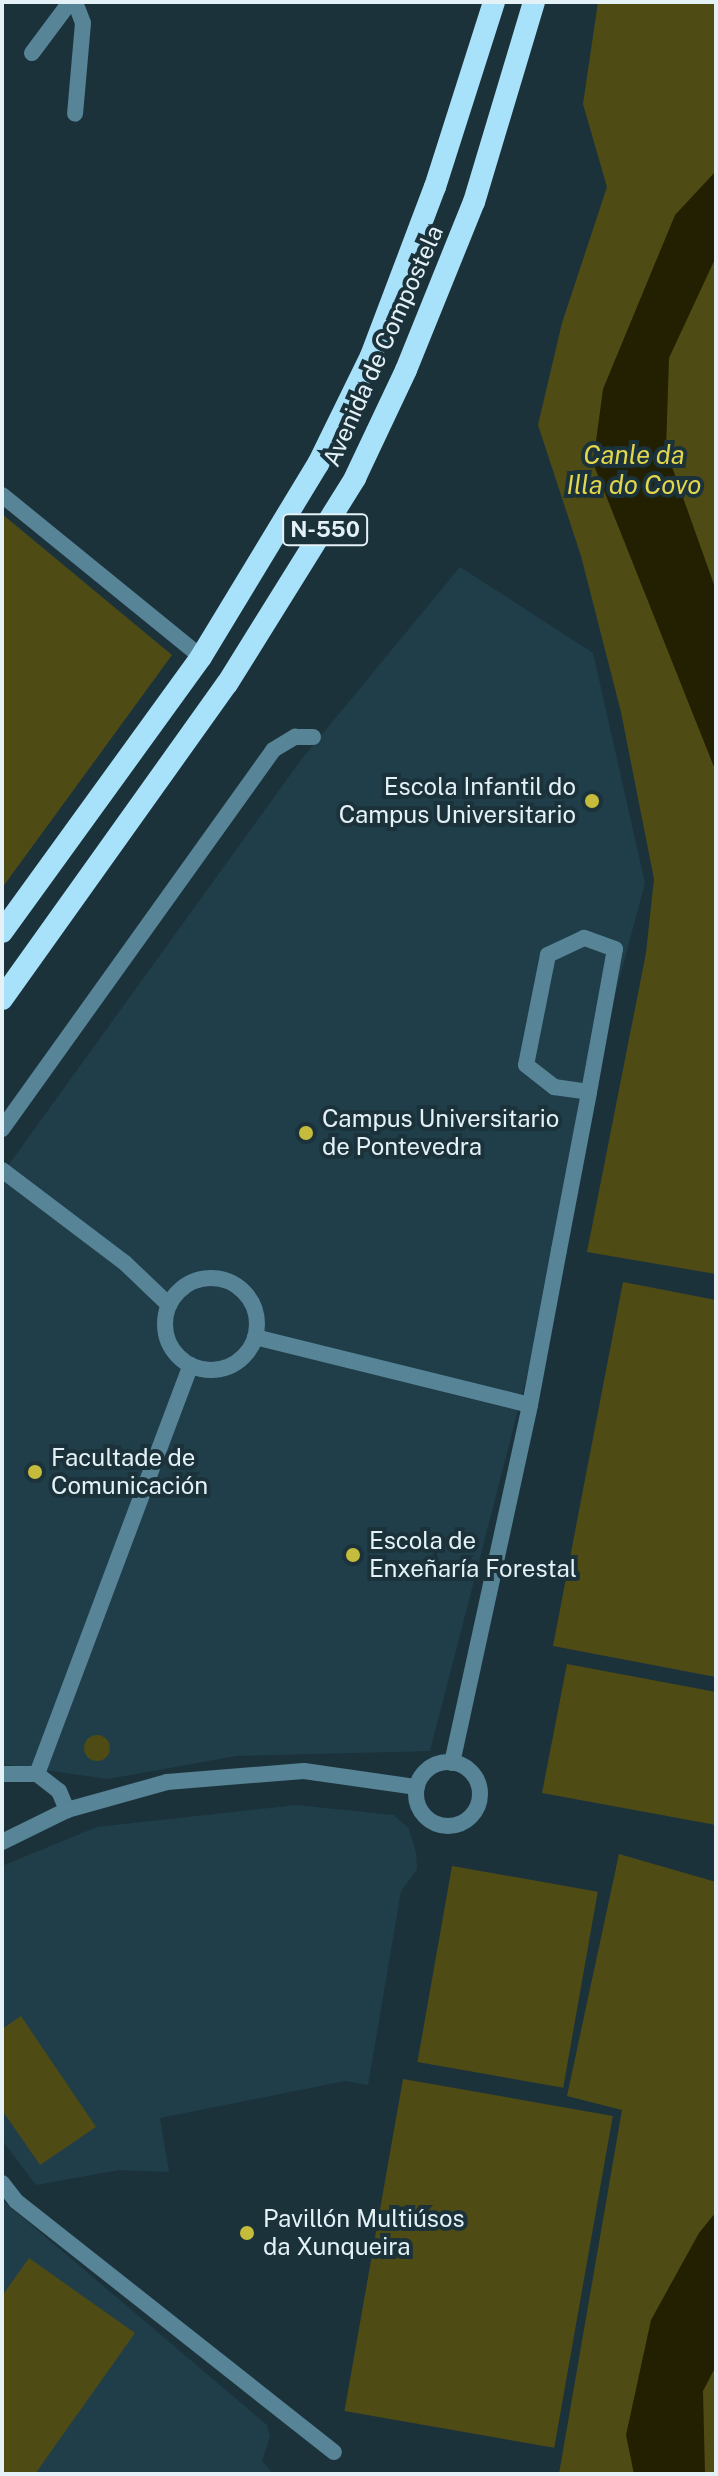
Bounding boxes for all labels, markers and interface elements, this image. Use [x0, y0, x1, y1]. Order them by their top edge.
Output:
street label: Avenida de Compostela [317, 221, 449, 471]
water label: Canle da Illa do Covo [566, 439, 702, 500]
road number: N-550 [281, 512, 369, 548]
place label: Escola Infantil do Campus Universitario [339, 773, 576, 829]
marker: Escola Infantil do Campus Universitario [583, 792, 601, 810]
place label: Campus Universitario de Pontevedra [322, 1105, 559, 1161]
marker: Campus Universitario de Pontevedra [297, 1124, 315, 1142]
place label: Facultade de Comunicación [51, 1444, 208, 1500]
marker: Facultade de Comunicación [26, 1463, 44, 1481]
place label: Escola de Enxeñaría Forestal [369, 1527, 577, 1583]
marker: Escola de Enxeñaría Forestal [344, 1546, 362, 1564]
place label: Pavillón Multiúsos da Xunqueira [263, 2205, 465, 2261]
marker: Pavillón Multiúsos da Xunqueira [238, 2224, 256, 2242]

